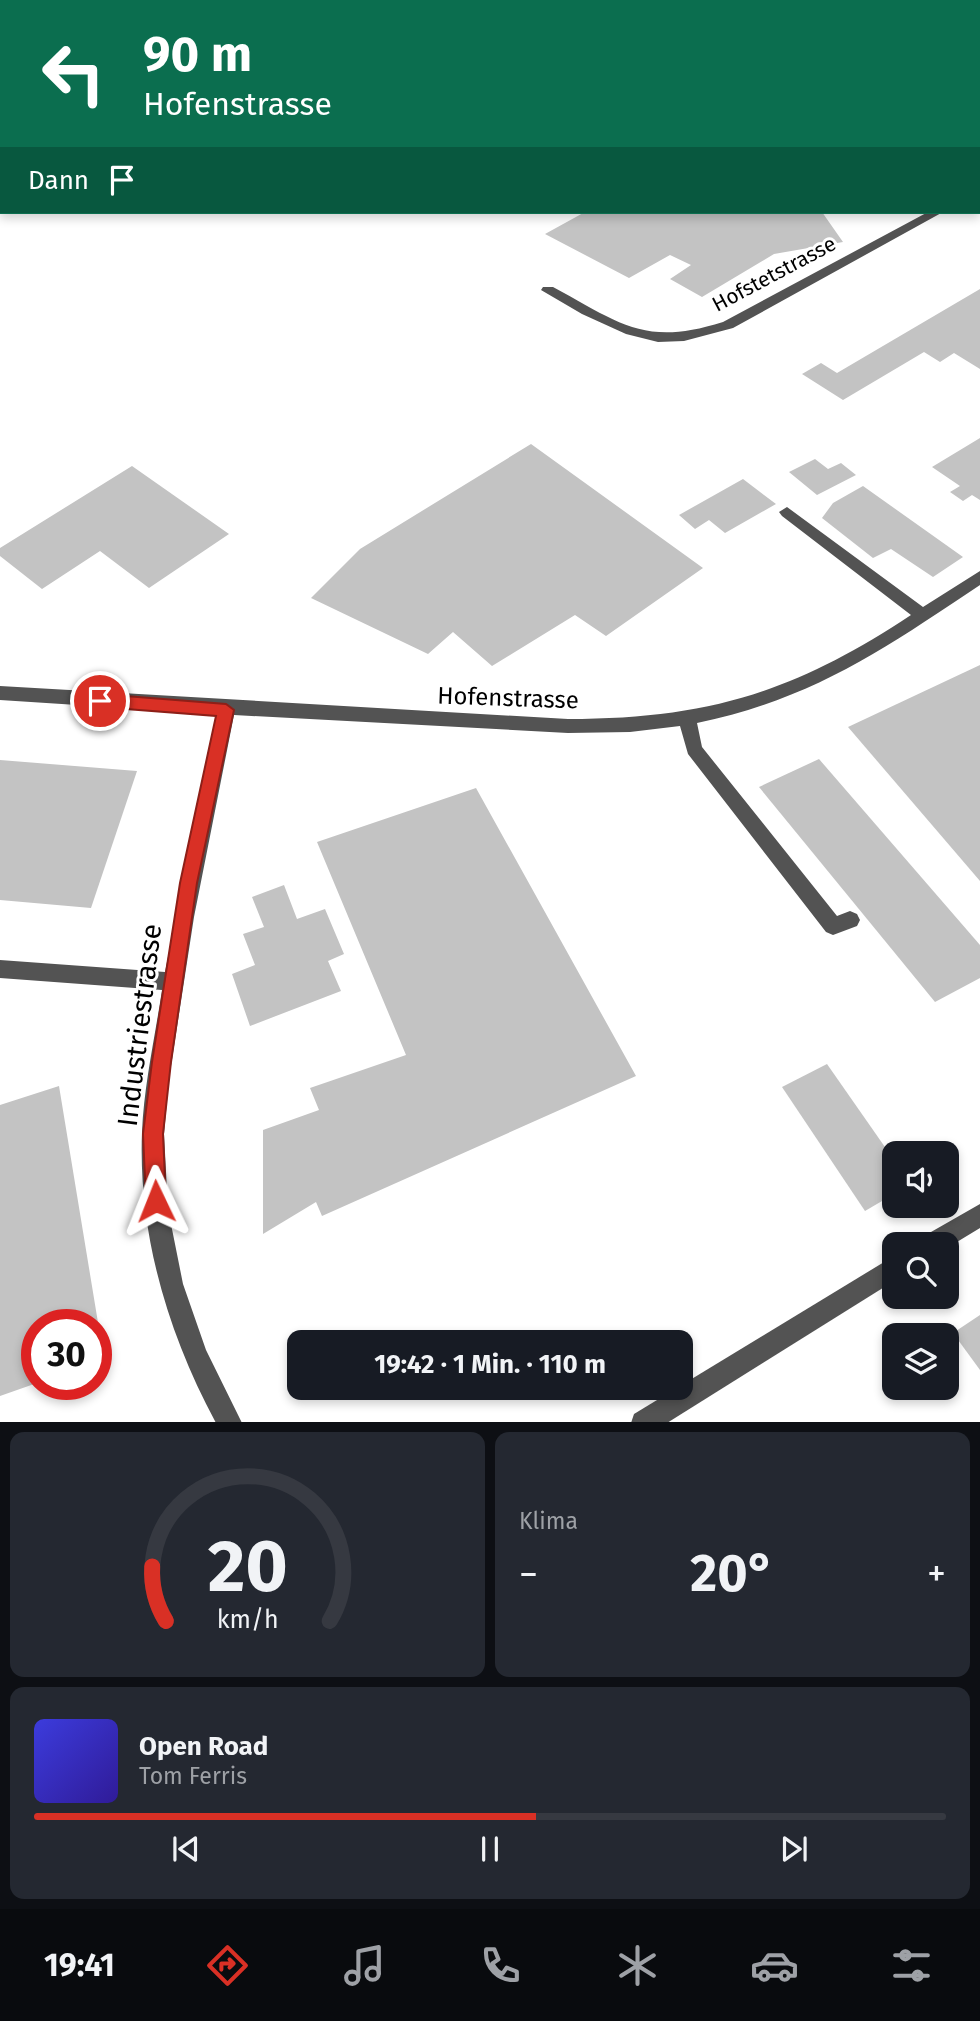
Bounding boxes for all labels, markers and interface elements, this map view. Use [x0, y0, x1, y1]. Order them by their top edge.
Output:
text: 90 m [143, 25, 252, 84]
icon: left [28, 28, 119, 119]
text: Hofenstrasse [143, 85, 332, 123]
icon: arrive [103, 161, 141, 199]
text: Dann [28, 165, 89, 196]
street label: Hofstetstrasse [708, 231, 840, 317]
pin [70, 671, 130, 731]
icon: arrive [81, 682, 119, 720]
street label: Hofenstrasse [437, 682, 579, 714]
street label: Industriestrasse [111, 922, 168, 1128]
map controls [882, 1141, 959, 1400]
button: sound [882, 1141, 959, 1218]
position arrow [119, 1164, 193, 1238]
button: search [882, 1232, 959, 1309]
speed limit sign: 30 [21, 1309, 112, 1400]
button: layers [882, 1323, 959, 1400]
text: 19:42 · 1 Min. · 110 m [374, 1349, 606, 1380]
text: Klima [519, 1507, 578, 1535]
text: 20 [207, 1523, 288, 1610]
text: 20° [690, 1542, 775, 1605]
text: − [519, 1551, 538, 1597]
text: + [927, 1551, 946, 1597]
text: km/h [217, 1604, 278, 1634]
text: Open Road [139, 1731, 268, 1762]
text: Tom Ferris [139, 1762, 247, 1790]
icon: previous [167, 1830, 205, 1868]
icon: pause [471, 1830, 509, 1868]
icon: next [775, 1830, 813, 1868]
icon: directions [203, 1941, 252, 1990]
icon: music [340, 1941, 389, 1990]
icon: phone [476, 1941, 525, 1990]
icon: climate [613, 1941, 662, 1990]
icon: car [750, 1941, 799, 1990]
icon: filters [887, 1941, 936, 1990]
text: 19:41 [44, 1946, 115, 1984]

